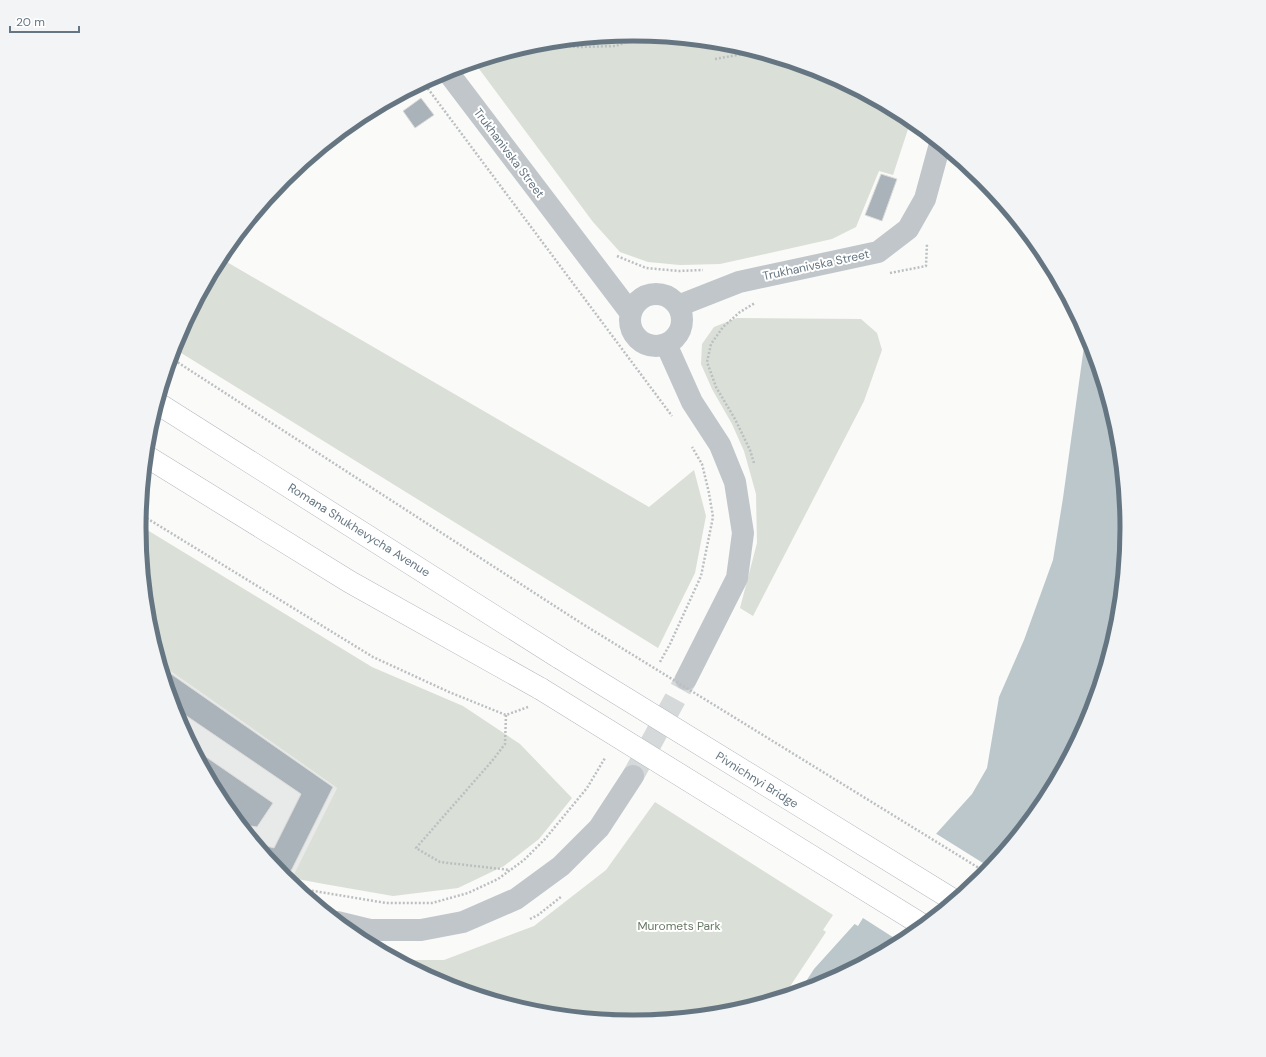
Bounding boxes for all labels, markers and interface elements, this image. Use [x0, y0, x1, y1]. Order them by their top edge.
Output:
scale bar [10, 8, 79, 34]
text: 20 m [16, 14, 45, 30]
street label: Trukhanivska Street [470, 105, 548, 201]
street label: Trukhanivska Street [761, 246, 871, 284]
street label: Romana Shukhevycha Avenue [285, 480, 433, 581]
street label: Pivnichnyi Bridge [713, 748, 801, 812]
park label: Muromets Park [637, 918, 721, 934]

